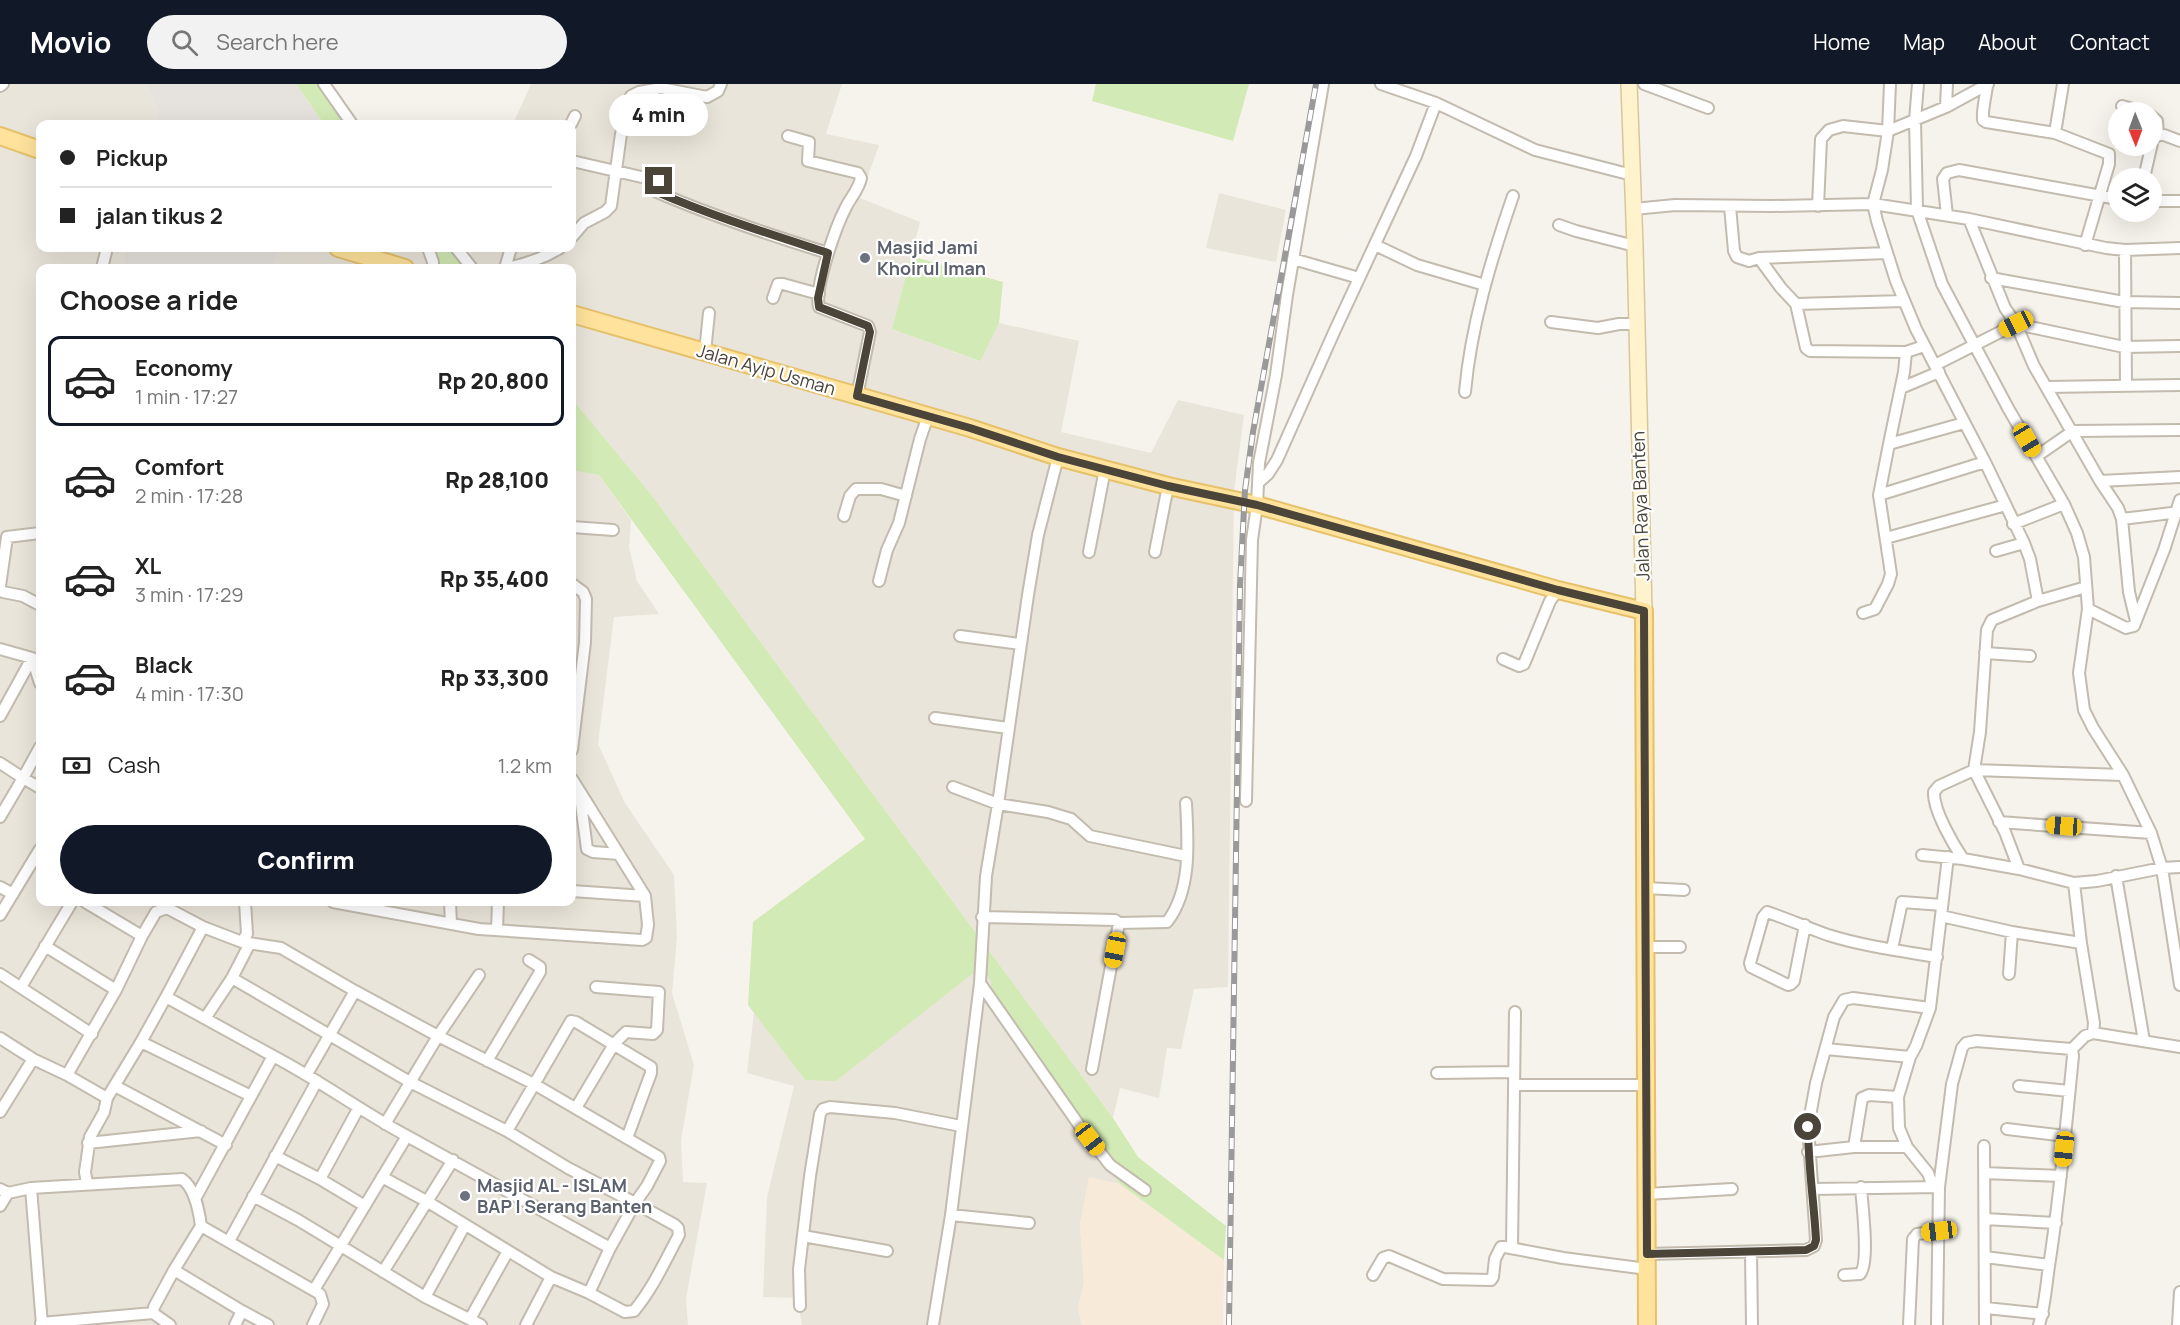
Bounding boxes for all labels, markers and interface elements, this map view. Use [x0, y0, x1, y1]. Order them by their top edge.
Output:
search box [147, 15, 567, 69]
text: Movio [30, 23, 111, 61]
icon: search [168, 26, 201, 59]
text: Search here [216, 27, 339, 57]
text: Home [1813, 28, 1870, 56]
text: Map [1903, 28, 1945, 56]
text: About [1978, 28, 2037, 56]
text: Contact [2070, 28, 2150, 56]
callout: 4 min [610, 94, 708, 136]
text: 4 min [632, 101, 685, 128]
north arrow [2108, 102, 2162, 156]
map controls [2108, 102, 2162, 222]
text: Pickup [96, 143, 168, 173]
route end [645, 167, 672, 194]
button: layers [2108, 168, 2162, 222]
text: jalan tikus 2 [96, 201, 223, 231]
place label: Masjid Jami Khoirul Iman [877, 235, 986, 280]
marker: Masjid Jami Khoirul Iman [858, 251, 872, 265]
text: Choose a ride [60, 281, 238, 318]
car [1996, 308, 2036, 340]
street label: Jalan Ayip Usman [694, 338, 838, 400]
text: Economy [135, 353, 233, 383]
icon: car [63, 354, 117, 408]
text: Rp 20,800 [438, 366, 549, 396]
text: 1 min · 17:27 [135, 383, 238, 410]
car [2010, 420, 2044, 460]
street label: Jalan Raya Banten [1625, 431, 1655, 581]
text: Comfort [135, 452, 224, 482]
icon: car [63, 453, 117, 507]
text: Rp 28,100 [445, 465, 549, 495]
text: 2 min · 17:28 [135, 482, 243, 509]
text: XL [135, 551, 161, 581]
icon: car [63, 552, 117, 606]
text: Rp 35,400 [440, 564, 549, 594]
text: 3 min · 17:29 [135, 581, 244, 608]
text: Black [135, 650, 192, 680]
icon: car [63, 651, 117, 705]
text: Rp 33,300 [441, 663, 549, 693]
text: 4 min · 17:30 [135, 680, 244, 707]
icon: cash [60, 749, 93, 782]
text: Cash [108, 750, 161, 780]
text: 1.2 km [498, 752, 552, 779]
car [2045, 816, 2083, 836]
button: Confirm [60, 825, 552, 894]
car [1103, 931, 1127, 969]
route start [1794, 1113, 1821, 1140]
car [1072, 1119, 1108, 1159]
car [2053, 1130, 2075, 1168]
place label: Masjid AL - ISLAM BAP I Serang Banten [477, 1173, 652, 1218]
marker: Masjid AL - ISLAM BAP I Serang Banten [458, 1189, 472, 1203]
car [1920, 1220, 1958, 1242]

